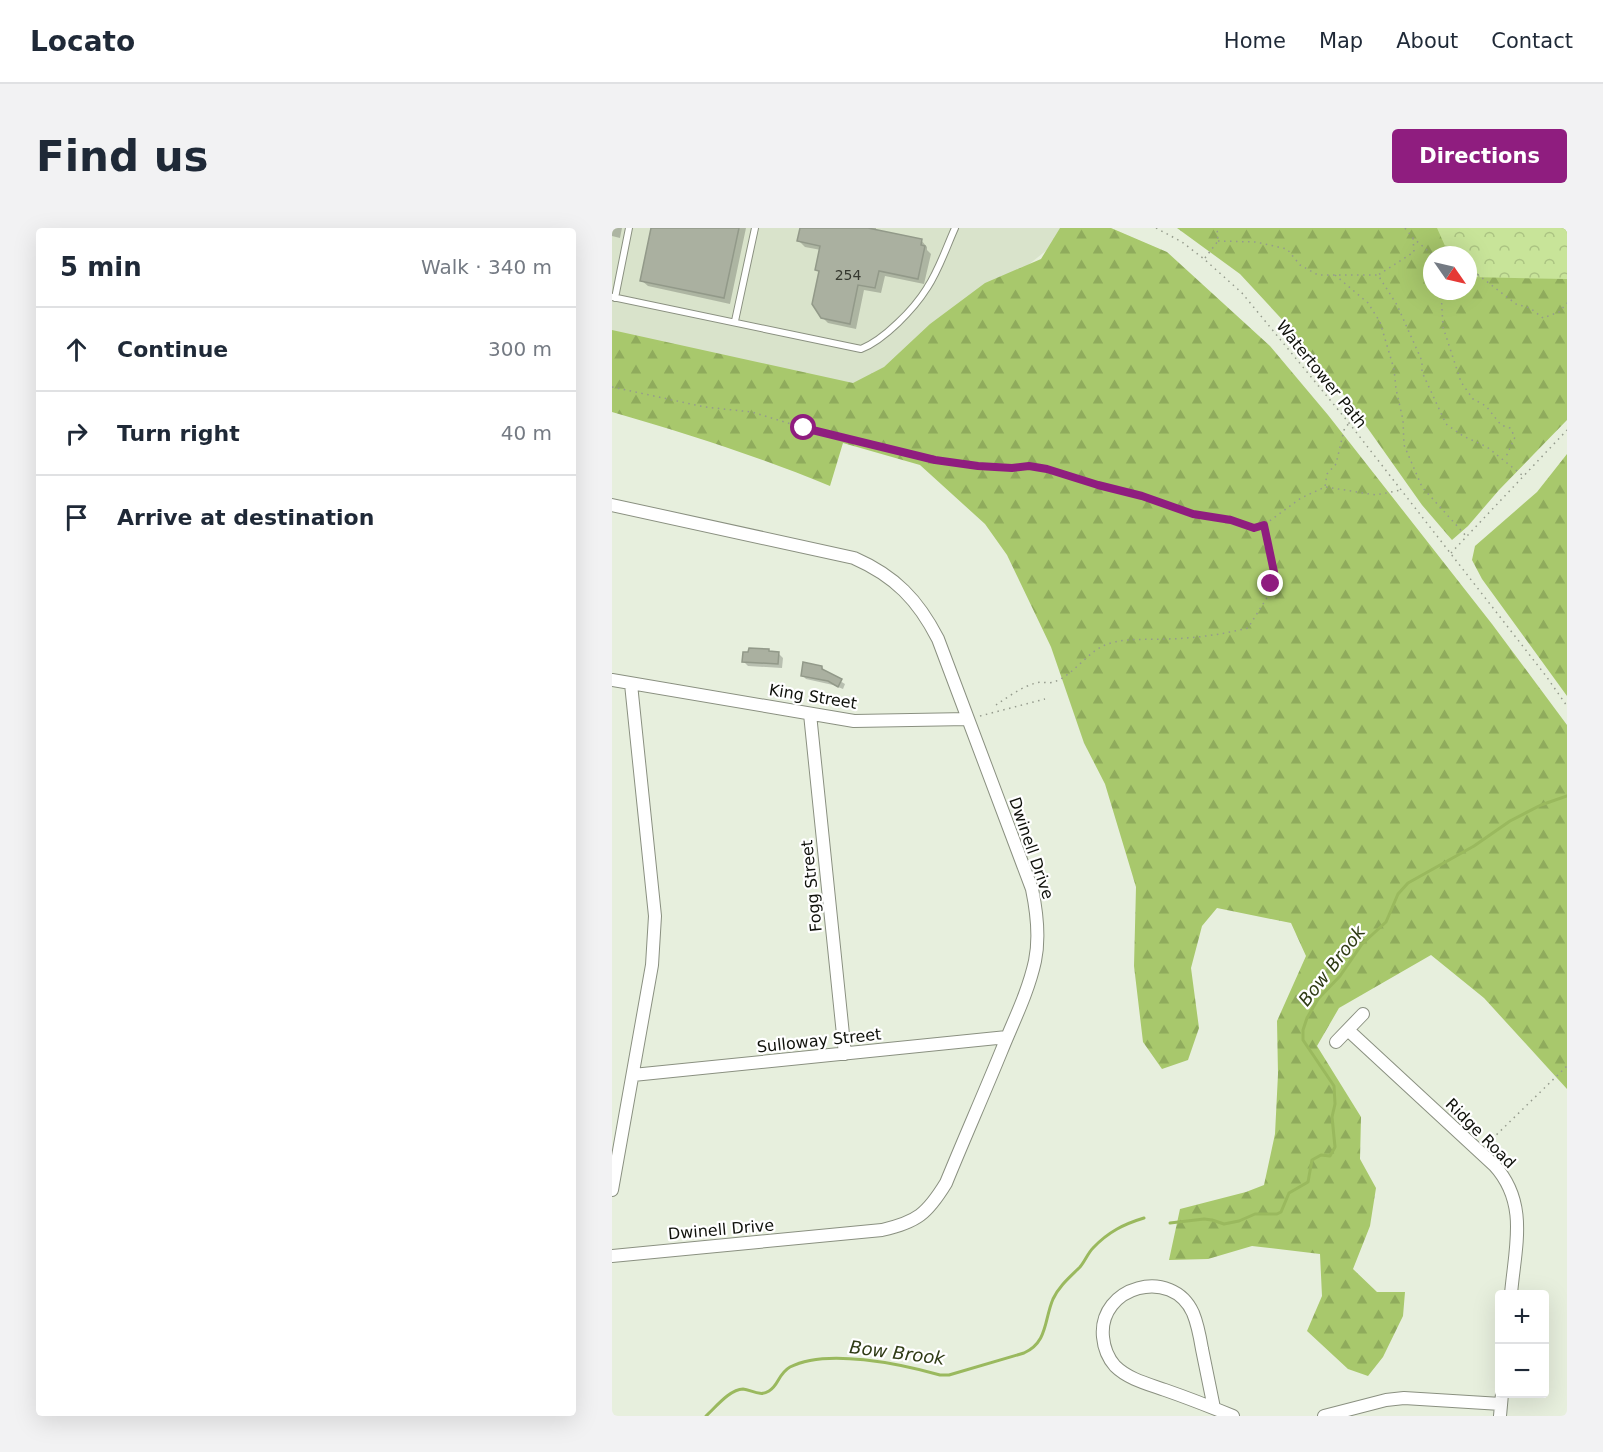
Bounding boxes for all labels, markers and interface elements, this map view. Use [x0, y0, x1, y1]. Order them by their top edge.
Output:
text: Locato [30, 25, 135, 58]
text: Home [1224, 29, 1286, 53]
text: Map [1319, 29, 1363, 53]
text: About [1396, 29, 1458, 53]
text: Contact [1491, 29, 1573, 53]
button: Directions [1392, 129, 1567, 183]
text: Find us [36, 132, 209, 181]
north arrow [1423, 246, 1477, 300]
text: 5 min [60, 252, 142, 282]
text: Walk · 340 m [421, 255, 552, 279]
house number: 254 [835, 267, 861, 283]
street label: Watertower Path [1272, 317, 1371, 432]
icon: ahead [60, 333, 93, 366]
text: Continue [117, 337, 228, 362]
text: 300 m [488, 337, 552, 361]
route start [790, 414, 816, 440]
icon: right [60, 417, 93, 450]
text: Turn right [117, 421, 240, 446]
text: 40 m [501, 421, 552, 445]
icon: arrive [60, 501, 93, 534]
text: Arrive at destination [117, 505, 374, 530]
route end [1257, 570, 1283, 596]
street label: King Street [768, 680, 858, 713]
street label: Dwinell Drive [1005, 795, 1058, 902]
street label: Fogg Street [797, 839, 826, 933]
water label: Bow Brook [1294, 920, 1370, 1010]
street label: Sulloway Street [756, 1025, 882, 1056]
street label: Ridge Road [1442, 1094, 1520, 1172]
street label: Dwinell Drive [667, 1215, 775, 1244]
map controls [1495, 1290, 1549, 1398]
button: + [1495, 1290, 1549, 1344]
water label: Bow Brook [848, 1336, 948, 1369]
button: − [1495, 1344, 1549, 1398]

